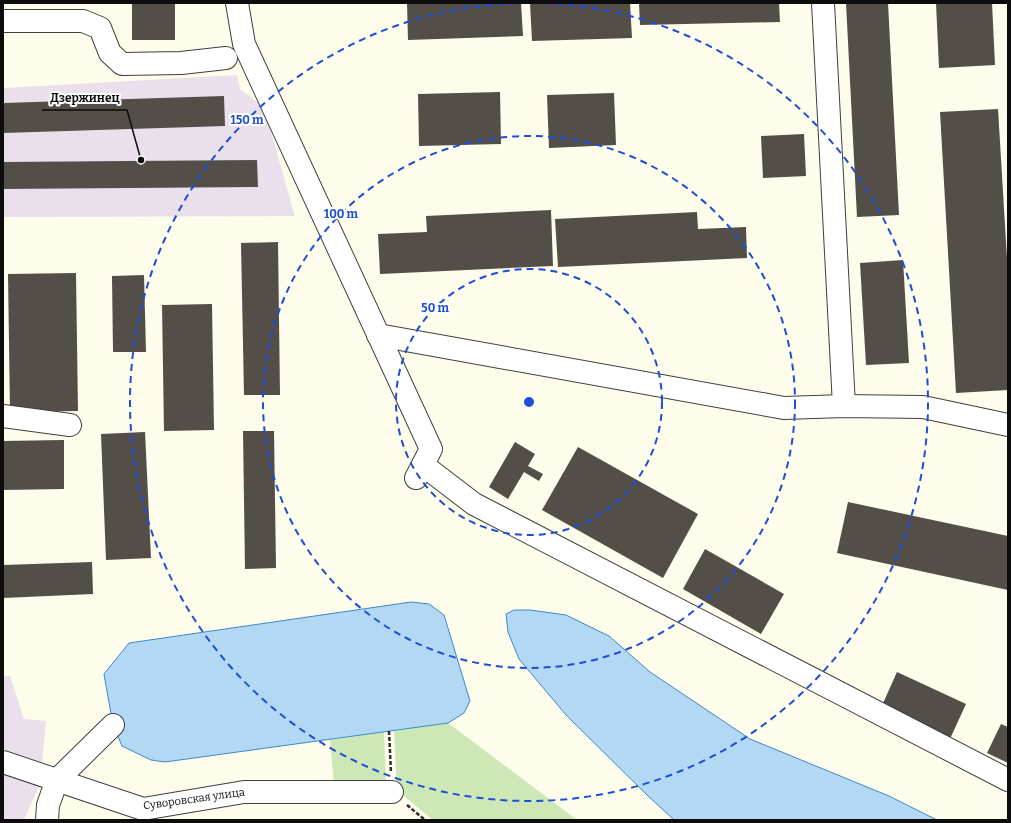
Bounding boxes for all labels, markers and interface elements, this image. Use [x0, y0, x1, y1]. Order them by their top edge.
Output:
callout: Дзержинец [42, 86, 127, 110]
text: Дзержинец [50, 91, 120, 105]
text: 150 m [231, 113, 264, 127]
text: 100 m [324, 207, 359, 221]
text: 50 m [421, 301, 449, 315]
centre of rings [522, 395, 536, 409]
street label: Суворовская улица [142, 785, 246, 813]

